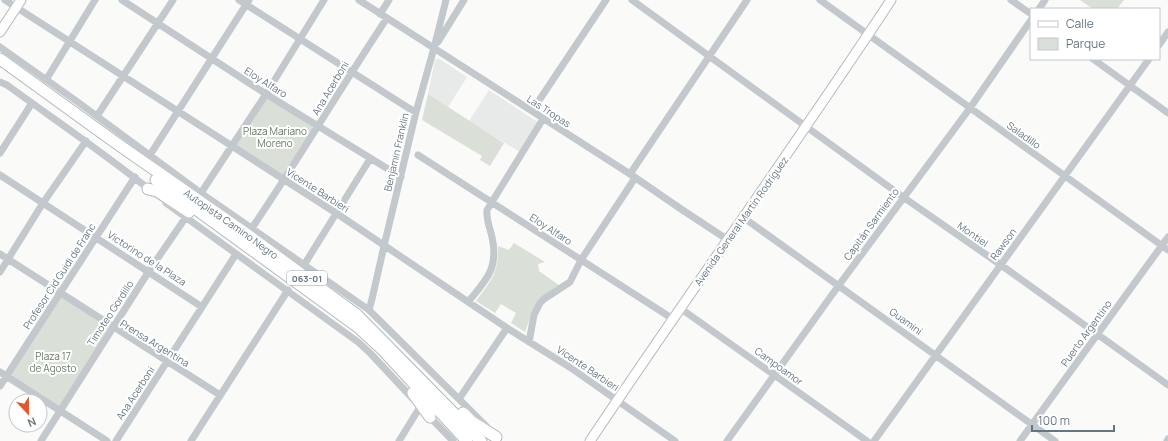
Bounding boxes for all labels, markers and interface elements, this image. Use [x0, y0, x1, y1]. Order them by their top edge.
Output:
legend [1030, 8, 1160, 60]
text: Calle [1066, 15, 1094, 32]
text: Parque [1066, 35, 1105, 52]
street label: Ana Acerboni [308, 58, 352, 118]
street label: Eloy Alfaro [242, 63, 290, 101]
street label: Las Tropas [524, 92, 574, 130]
street label: Benjamin Franklin [380, 111, 412, 193]
street label: Saladillo [1004, 118, 1044, 152]
park label: Plaza Mariano Moreno [243, 124, 307, 150]
street label: Avenida General Martín Rodríguez [691, 154, 791, 288]
street label: Vicente Barbieri [284, 164, 352, 216]
street label: Capitán Sarmiento [840, 185, 902, 263]
street label: Autopista Camino Negro [181, 186, 281, 262]
street label: Eloy Alfaro [527, 210, 575, 248]
street label: Montiel [955, 218, 991, 250]
street label: Profesor Cid Guidi de Franc [19, 220, 99, 332]
street label: Rawson [987, 225, 1019, 263]
street label: Victorino de la Plaza [105, 227, 189, 289]
road number: 063-01 [287, 271, 327, 285]
street label: Timoteo Gordillo [84, 277, 136, 348]
street label: Puerto Argentino [1057, 297, 1115, 369]
street label: Guaminí [887, 304, 926, 338]
street label: Prensa Argentina [118, 316, 192, 370]
street label: Vicente Barbieri [554, 342, 622, 394]
street label: Campoamor [752, 344, 806, 389]
park label: Plaza 17 de Agosto [30, 349, 77, 375]
street label: Ana Acerboni [112, 364, 158, 422]
north arrow [8, 393, 48, 433]
scale bar [1032, 407, 1114, 433]
text: 100 m [1038, 412, 1070, 429]
text: N [25, 414, 38, 431]

